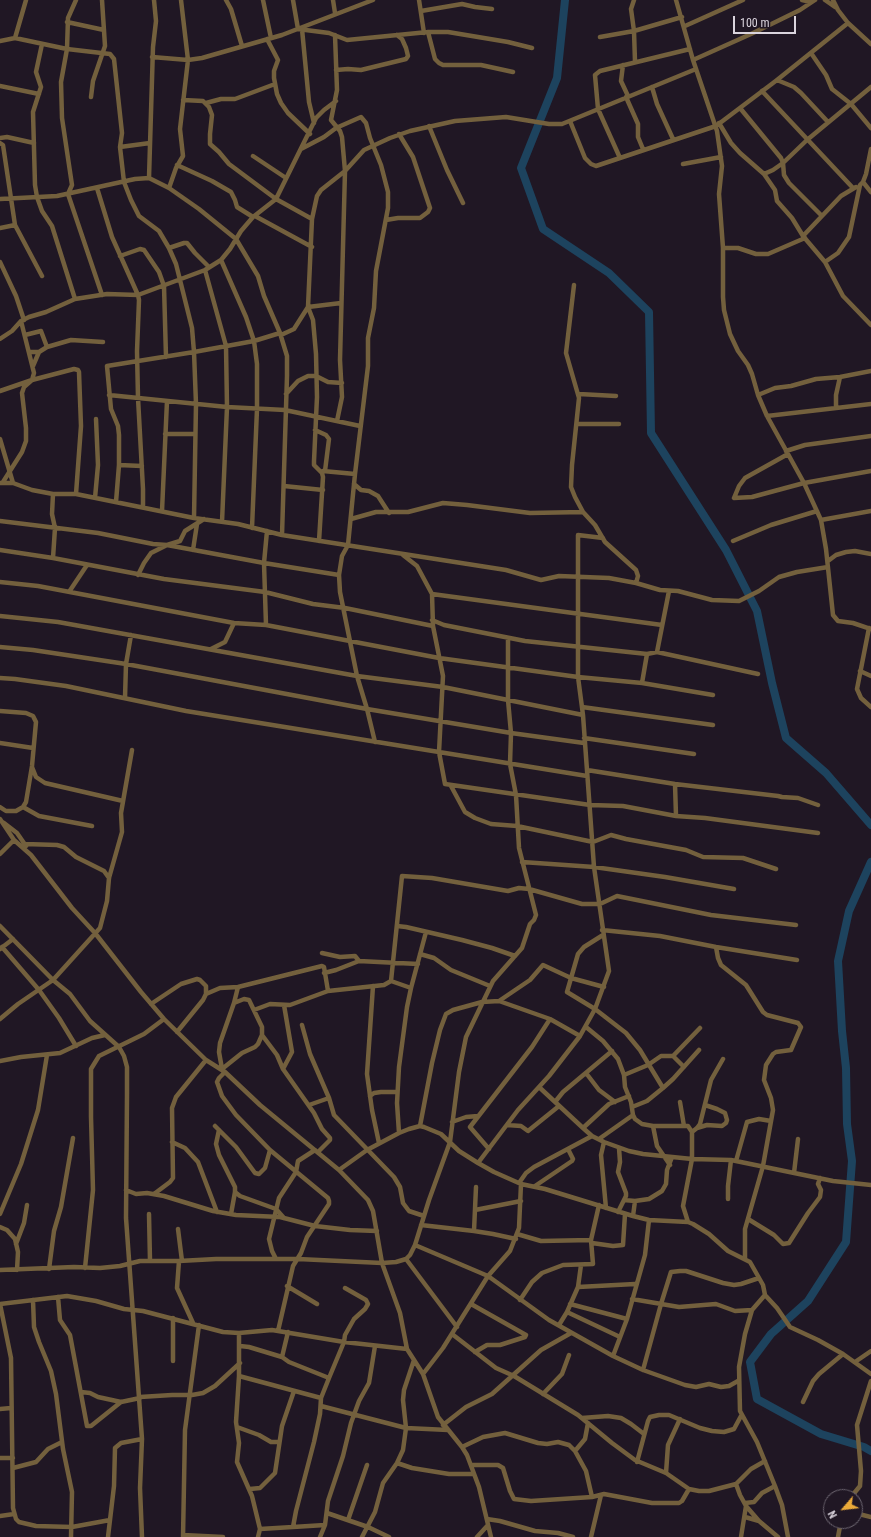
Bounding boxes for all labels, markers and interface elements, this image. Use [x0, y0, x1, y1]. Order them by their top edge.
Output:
scale bar [735, 8, 798, 34]
text: 100 m [740, 16, 770, 30]
north arrow [823, 1489, 863, 1529]
text: N [826, 1508, 840, 1520]

